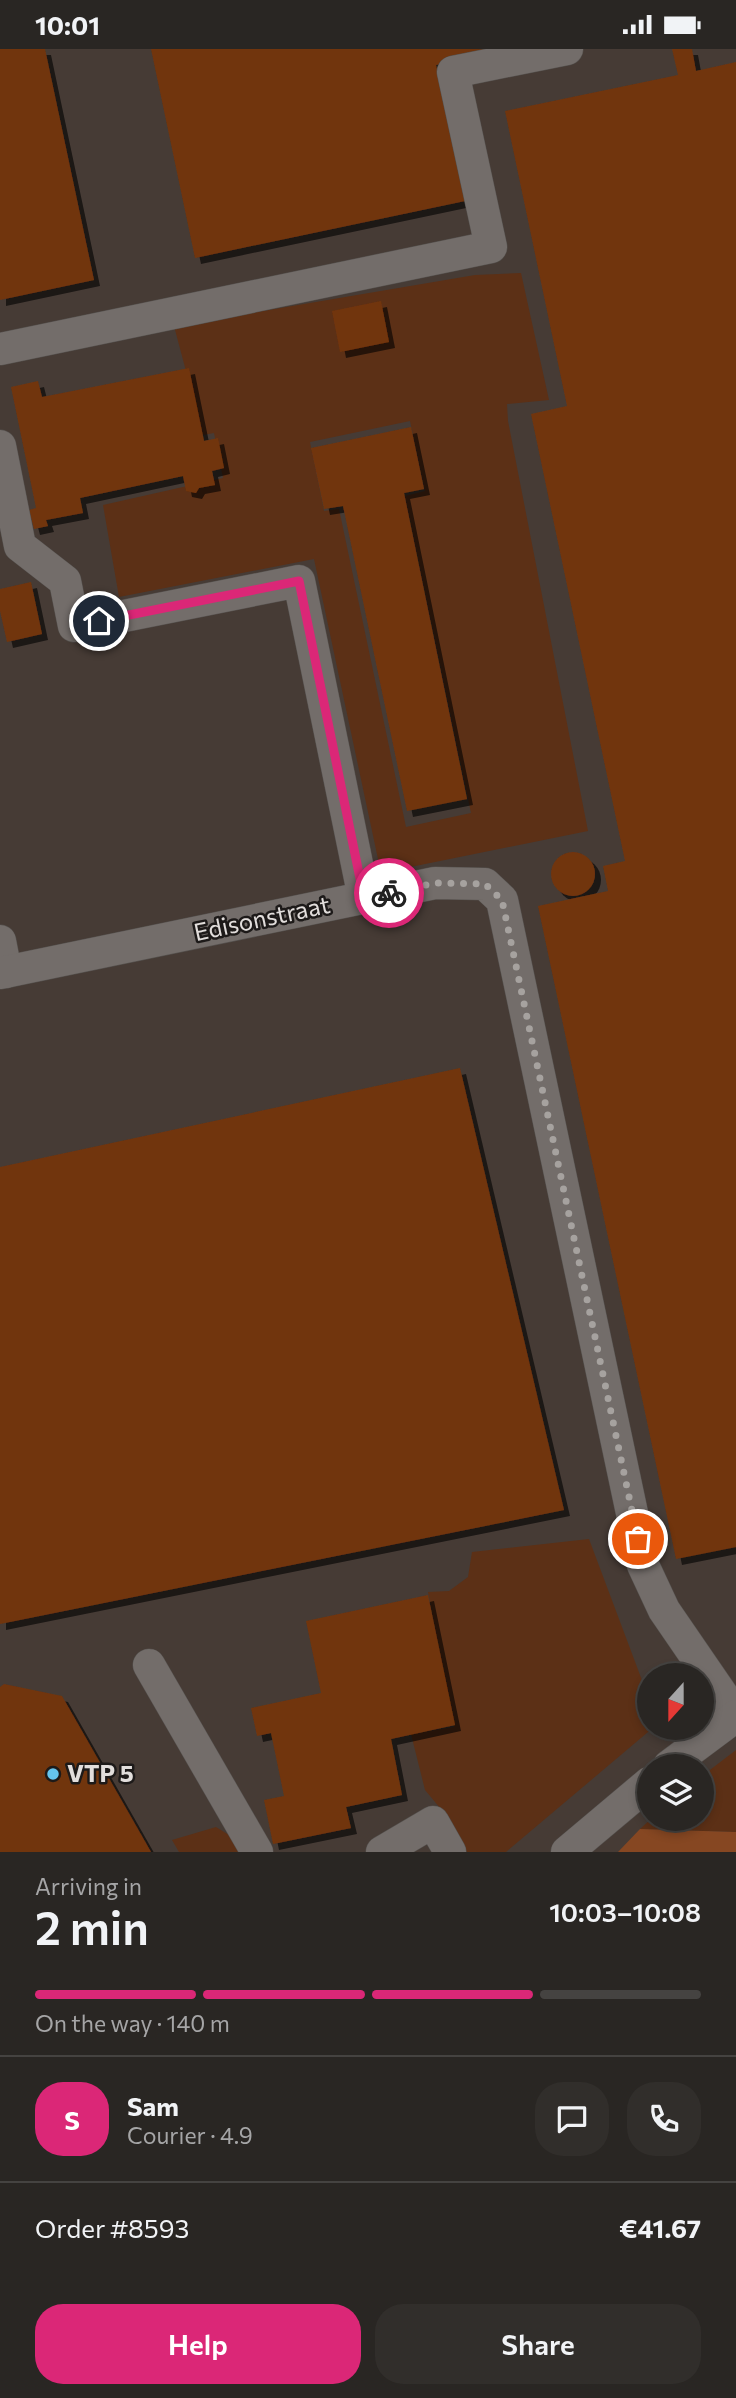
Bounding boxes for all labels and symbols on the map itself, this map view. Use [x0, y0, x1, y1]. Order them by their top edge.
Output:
pin [69, 591, 129, 651]
courier [354, 858, 424, 928]
street label: Edisonstraat [191, 889, 332, 946]
pin [608, 1509, 668, 1569]
north arrow [637, 1663, 714, 1739]
place label: VTP 5 [67, 1758, 134, 1787]
marker: VTP 5 [45, 1766, 61, 1782]

